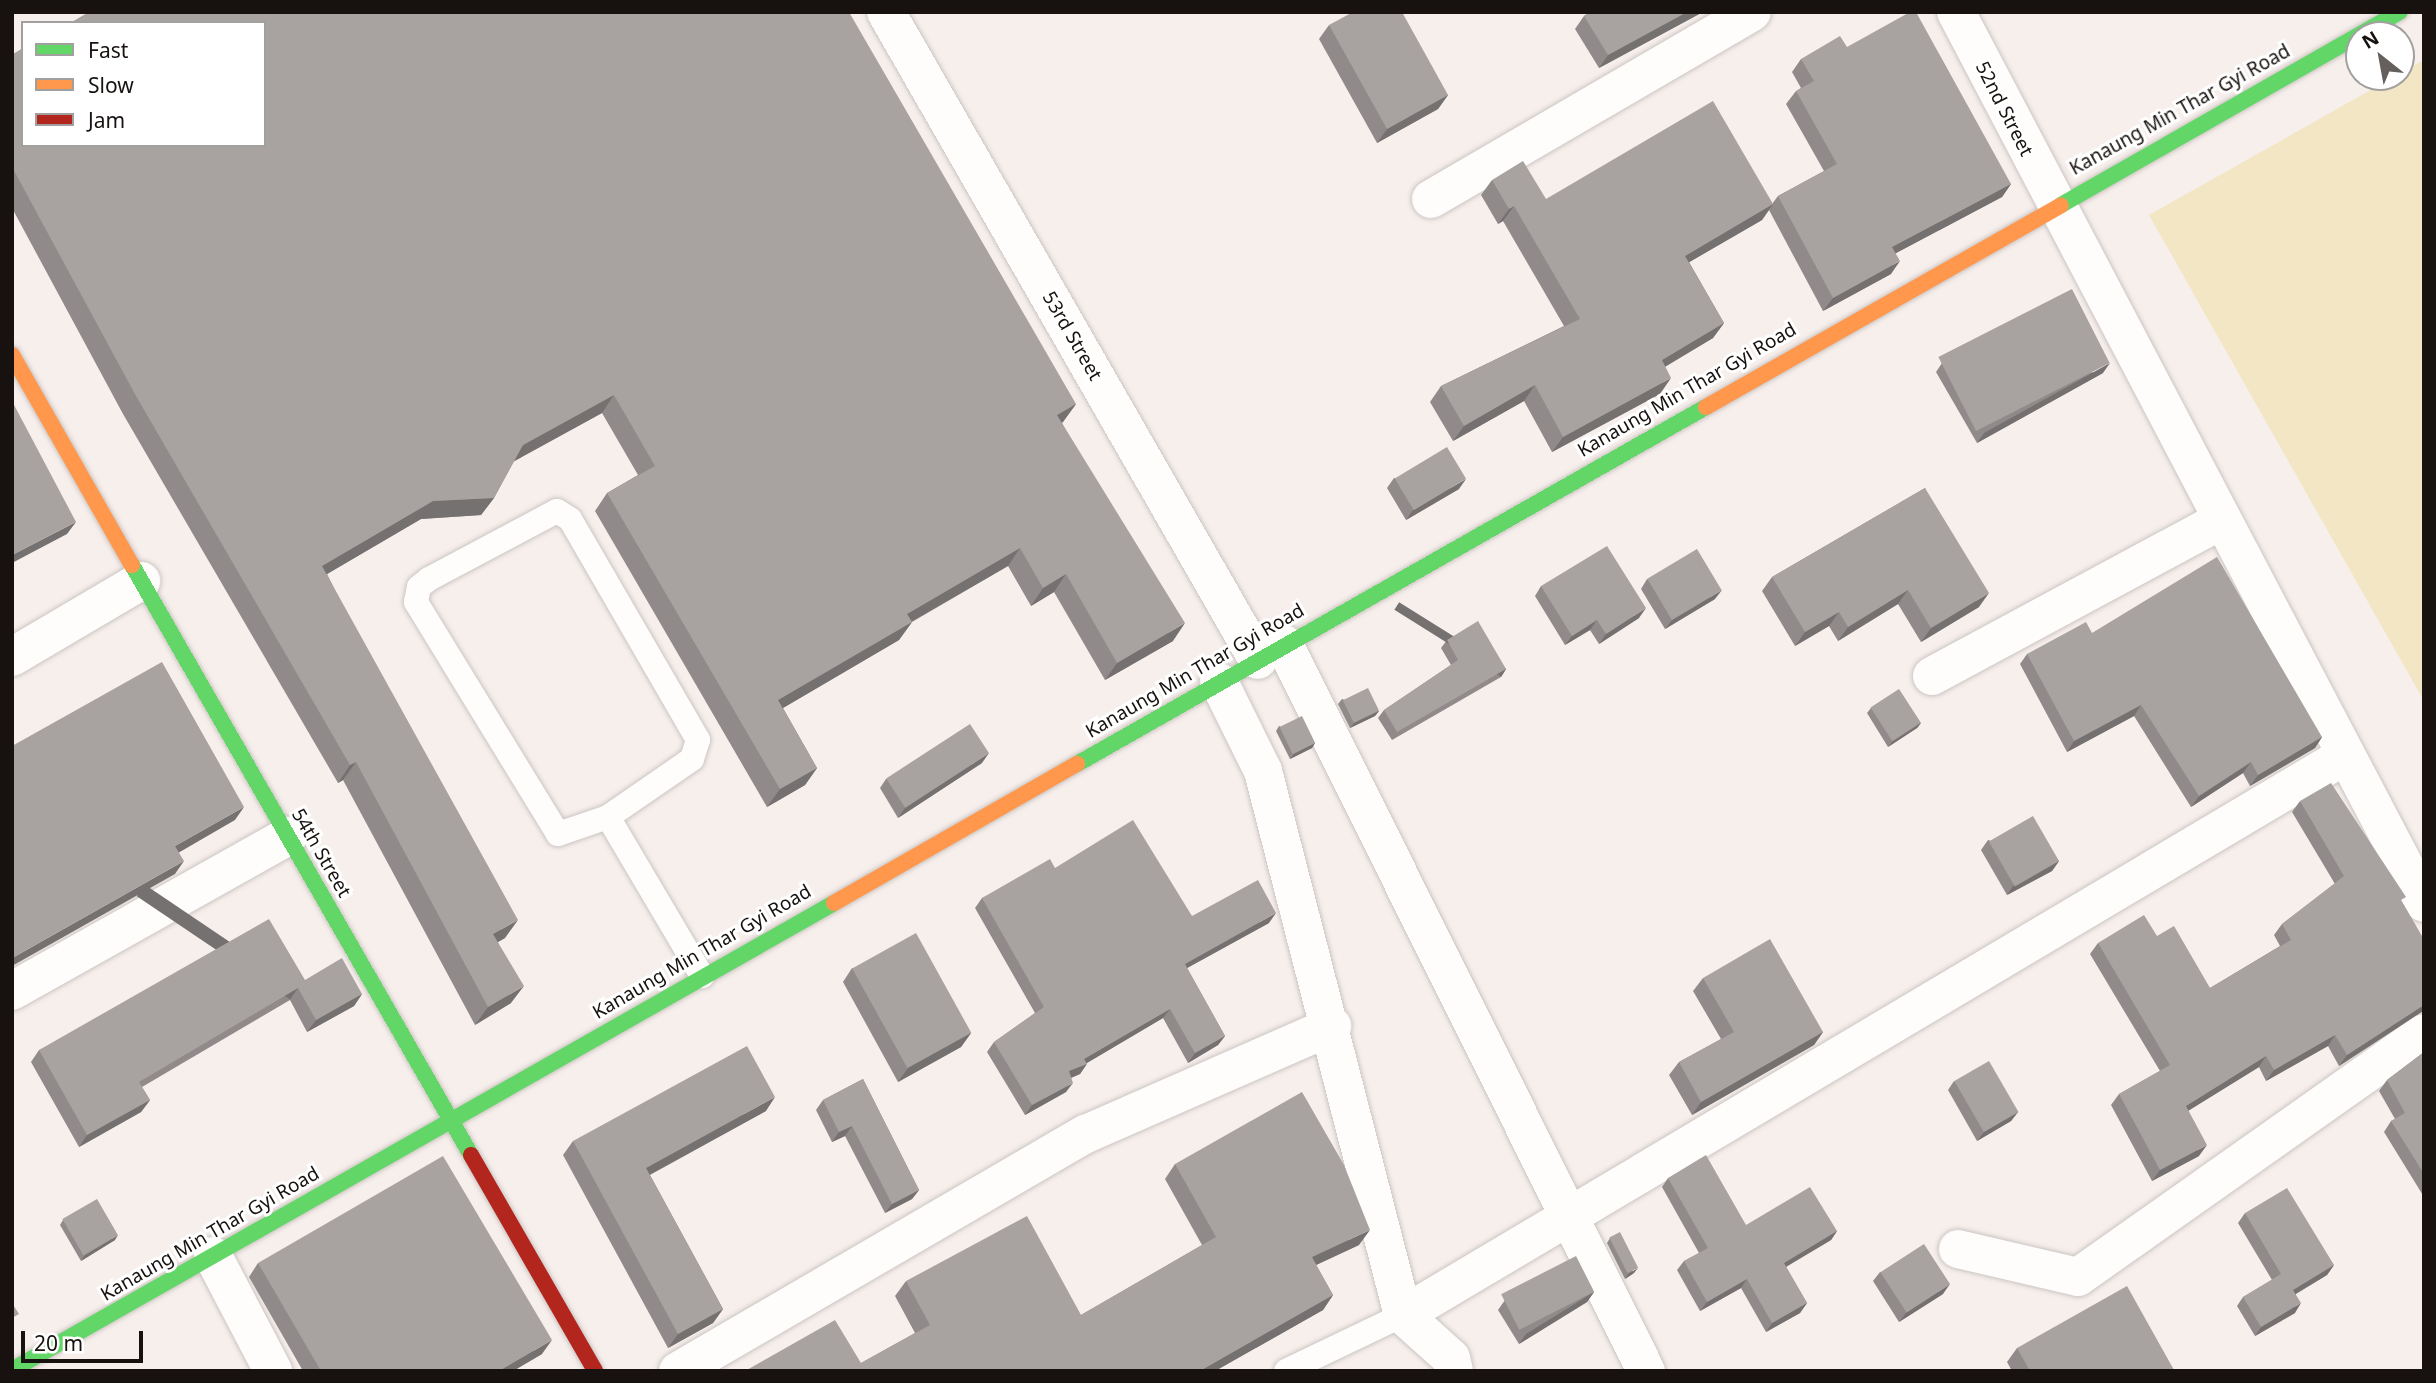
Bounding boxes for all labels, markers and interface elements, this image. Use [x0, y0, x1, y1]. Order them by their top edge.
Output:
legend [21, 21, 266, 147]
north arrow [2345, 21, 2415, 91]
text: N [2357, 25, 2384, 55]
text: Fast [88, 36, 128, 64]
street label: Kanaung Min Thar Gyi Road [2066, 40, 2294, 180]
street label: 52nd Street [1970, 58, 2038, 160]
text: Slow [88, 71, 134, 99]
text: Jam [88, 106, 125, 134]
street label: 53rd Street [1037, 287, 1107, 385]
street label: Kanaung Min Thar Gyi Road [1574, 318, 1800, 462]
street label: Kanaung Min Thar Gyi Road [1082, 599, 1308, 743]
street label: 54th Street [287, 805, 355, 901]
street label: Kanaung Min Thar Gyi Road [589, 880, 815, 1024]
street label: Kanaung Min Thar Gyi Road [97, 1162, 323, 1306]
scale bar [24, 1316, 147, 1360]
text: 20 m [34, 1329, 83, 1357]

